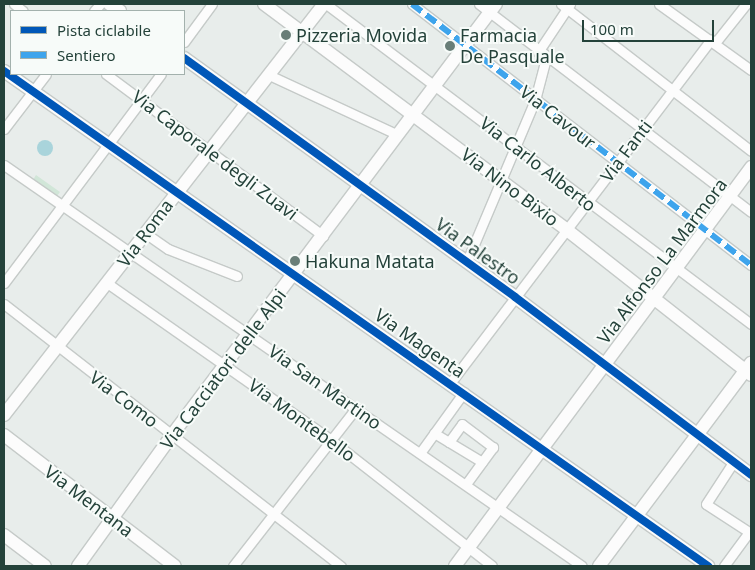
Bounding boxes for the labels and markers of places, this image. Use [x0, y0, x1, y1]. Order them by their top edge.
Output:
place label: Pizzeria Movida [296, 24, 427, 46]
place label: Farmacia De Pasquale [460, 25, 565, 68]
marker: Pizzeria Movida [280, 29, 292, 41]
marker: Farmacia De Pasquale [444, 40, 456, 52]
place label: Hakuna Matata [305, 250, 435, 272]
marker: Hakuna Matata [289, 255, 301, 267]

